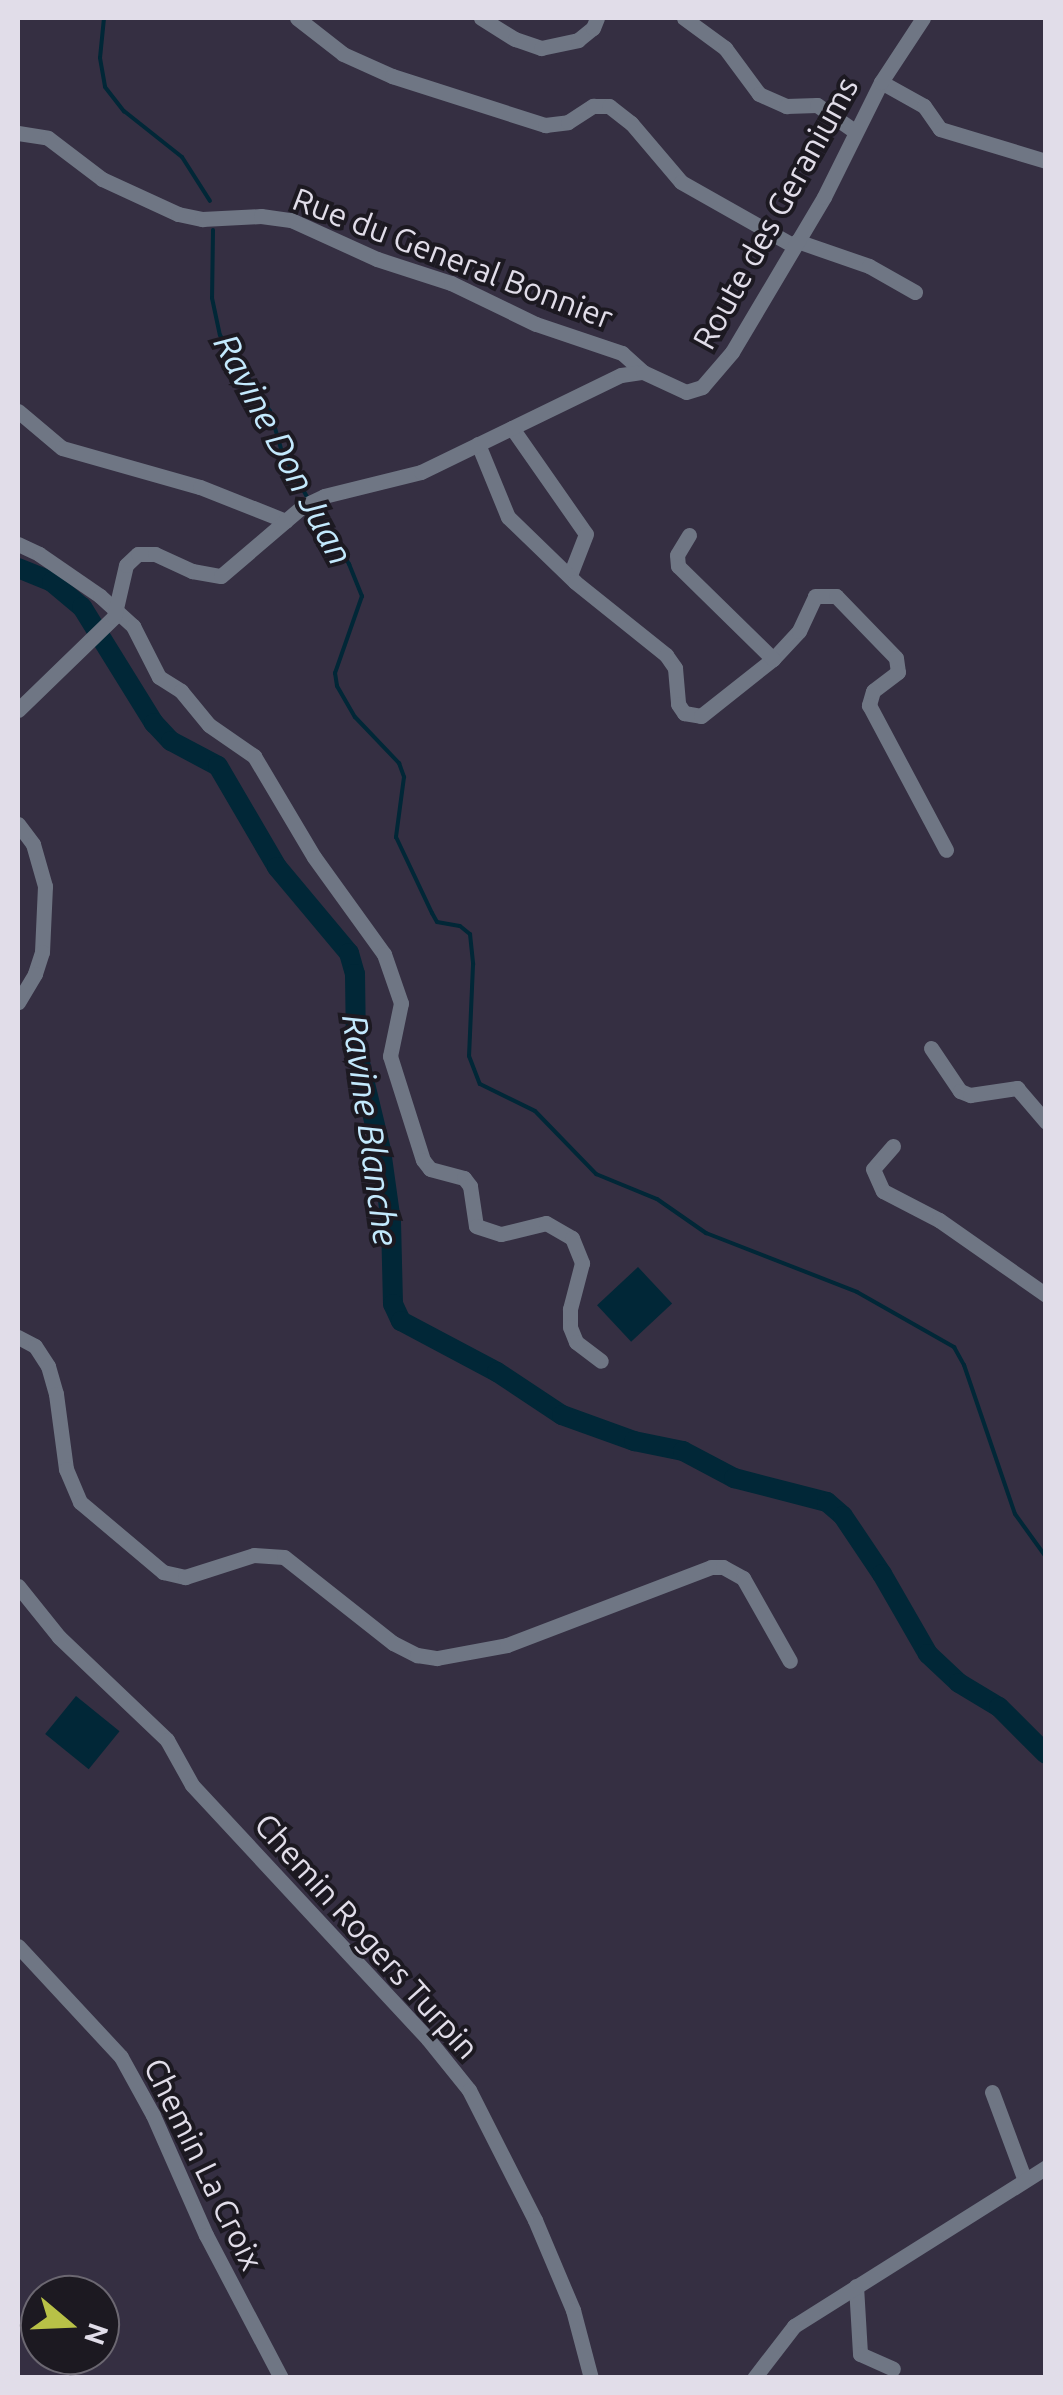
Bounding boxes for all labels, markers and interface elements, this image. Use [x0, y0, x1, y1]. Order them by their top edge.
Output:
street label: Route des Geraniums [684, 70, 866, 356]
street label: Rue du General Bonnier [288, 179, 618, 337]
water label: Ravine Don Juan [206, 326, 362, 572]
water label: Ravine Blanche [334, 1012, 408, 1248]
street label: Chemin Rogers Turpin [247, 1806, 487, 2066]
street label: Chemin La Croix [136, 2052, 272, 2276]
north arrow [20, 2275, 120, 2375]
text: N [79, 2319, 115, 2349]

